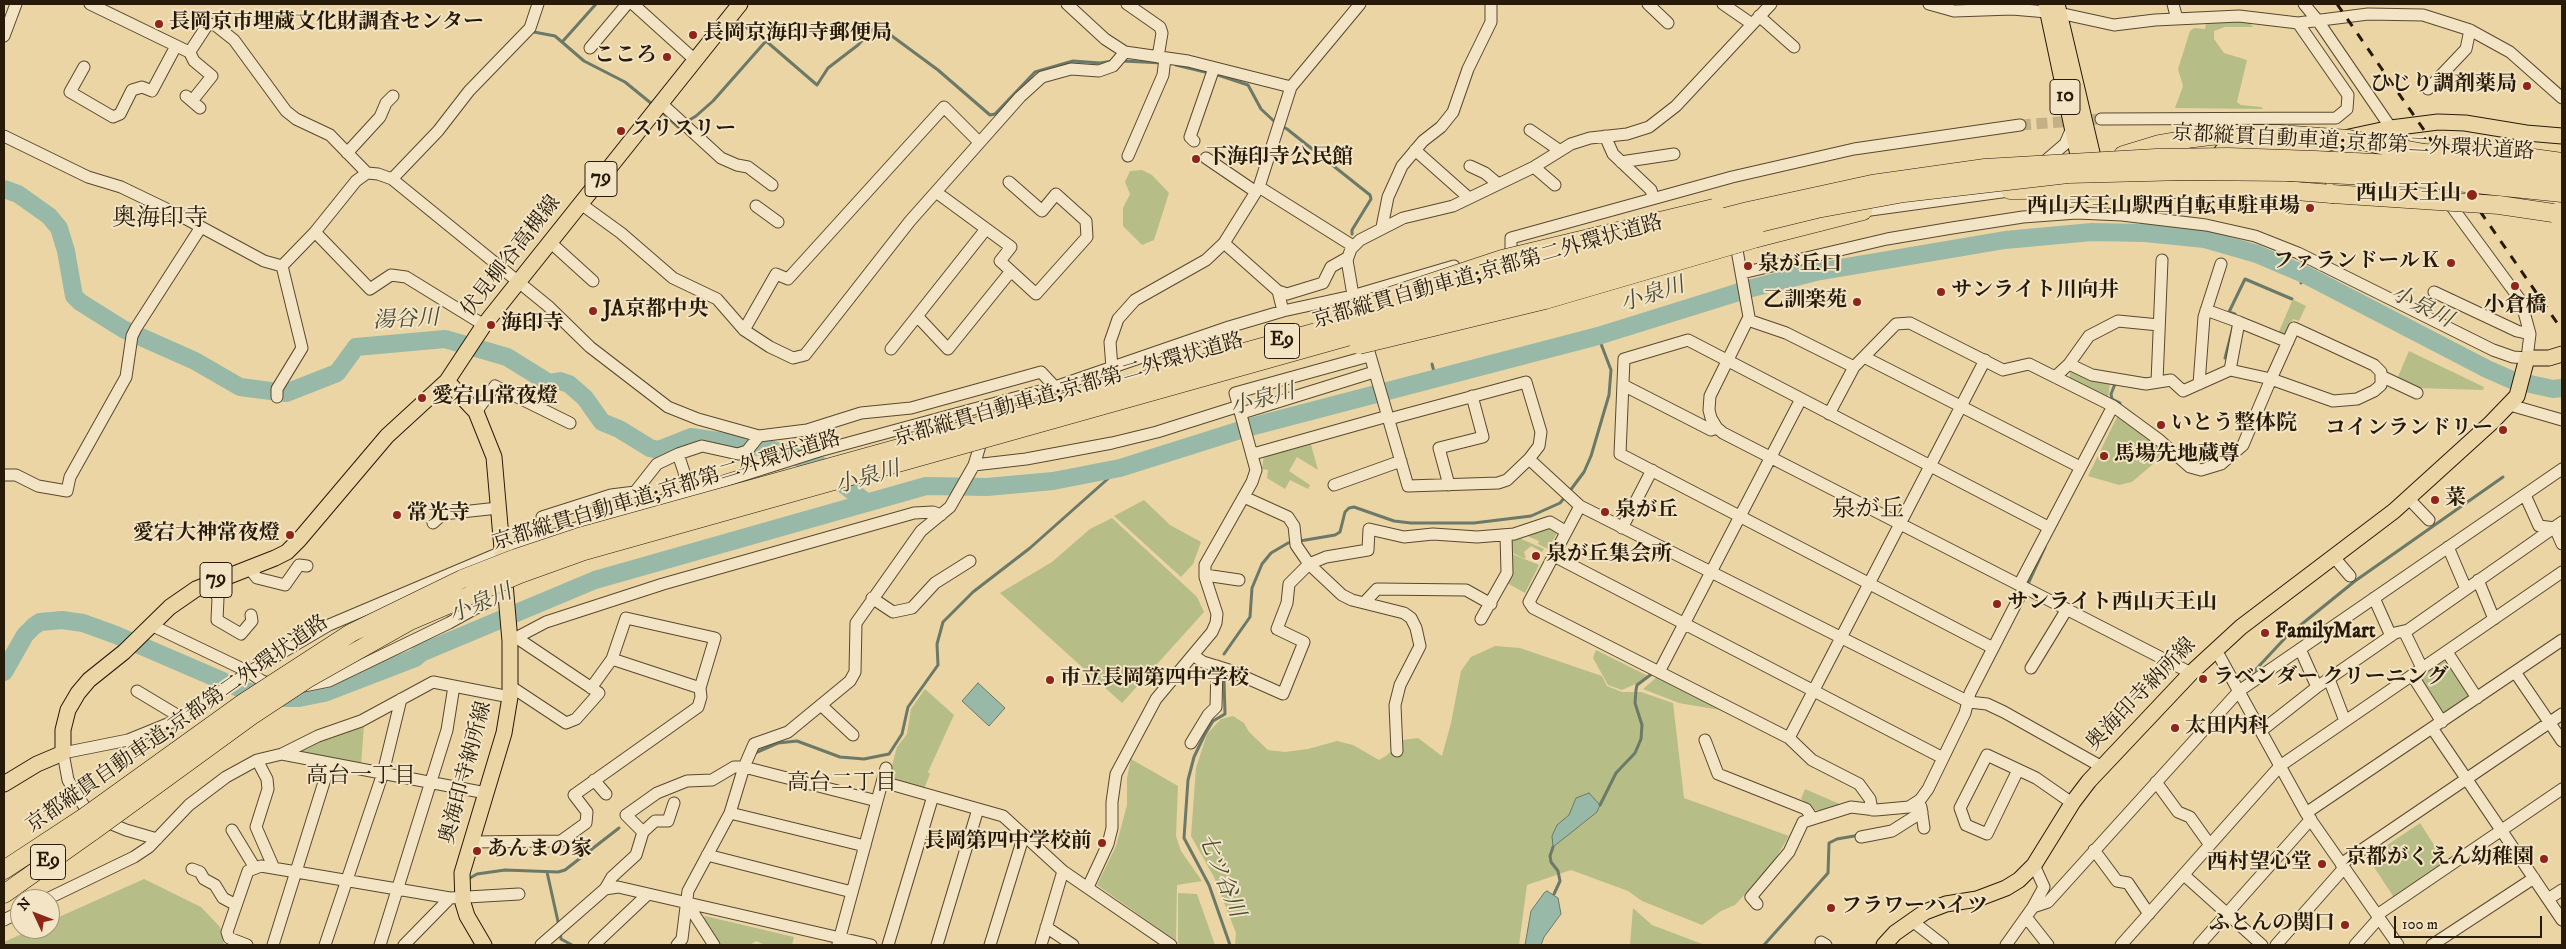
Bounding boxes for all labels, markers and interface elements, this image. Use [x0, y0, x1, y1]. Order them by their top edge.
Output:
place label: 長岡京市埋蔵文化財調査センター [169, 11, 484, 37]
marker: 長岡京市埋蔵文化財調査センター [153, 18, 165, 30]
place label: 長岡京海印寺郵便局 [703, 22, 892, 48]
marker: 長岡京海印寺郵便局 [687, 29, 699, 41]
place label: こころ [594, 44, 657, 70]
marker: こころ [661, 51, 673, 63]
place label: ひじり調剤薬局 [2370, 73, 2517, 99]
road number: 10 [2050, 80, 2080, 114]
marker: ひじり調剤薬局 [2521, 80, 2533, 92]
place label: スリスリー [631, 118, 736, 144]
street label: 京都縦貫自動車道;京都第二外環状道路 [2171, 122, 2535, 166]
marker: スリスリー [615, 125, 627, 137]
place label: 下海印寺公民館 [1206, 146, 1353, 172]
marker: 下海印寺公民館 [1190, 153, 1202, 165]
road number: 79 [585, 162, 617, 196]
place label: 西山天王山 [2356, 182, 2461, 208]
marker: 西山天王山 [2465, 188, 2479, 202]
street label: 伏見柳谷高槻線 [457, 191, 567, 323]
place label: 西山天王山駅西自転車駐車場 [2027, 195, 2300, 221]
marker: 西山天王山駅西自転車駐車場 [2304, 202, 2316, 214]
district label: 奥海印寺 [112, 206, 208, 234]
street label: 京都縦貫自動車道;京都第二外環状道路 [1310, 211, 1666, 335]
place label: ファランドールＫ [2273, 250, 2441, 276]
place label: 泉が丘口 [1758, 253, 1842, 279]
marker: ファランドールＫ [2445, 257, 2457, 269]
marker: 泉が丘口 [1742, 260, 1754, 272]
water label: 小泉川 [1618, 273, 1688, 319]
place label: サンライト川向井 [1951, 279, 2119, 305]
marker: 小倉橋 [2509, 280, 2521, 292]
water label: 小泉川 [2386, 281, 2456, 335]
marker: サンライト川向井 [1935, 286, 1947, 298]
place label: 乙訓楽苑 [1763, 289, 1847, 315]
place label: 小倉橋 [2484, 294, 2546, 320]
marker: 乙訓楽苑 [1851, 296, 1863, 308]
place label: JA京都中央 [603, 298, 708, 324]
marker: JA京都中央 [587, 305, 599, 317]
water label: 湯谷川 [372, 306, 440, 336]
place label: 海印寺 [501, 312, 564, 338]
marker: 海印寺 [485, 319, 497, 331]
road number: E9 [1264, 324, 1300, 358]
street label: 京都縦貫自動車道;京都第二外環状道路 [891, 329, 1247, 453]
water label: 小泉川 [1228, 380, 1298, 422]
place label: 愛宕山常夜燈 [432, 385, 558, 411]
marker: 愛宕山常夜燈 [416, 392, 428, 404]
place label: いとう整体院 [2171, 412, 2297, 438]
place label: コインランドリー [2325, 417, 2493, 443]
marker: いとう整体院 [2155, 419, 2167, 431]
marker: コインランドリー [2497, 424, 2509, 436]
street label: 京都縦貫自動車道;京都第二外環状道路 [490, 427, 844, 557]
place label: 馬場先地蔵尊 [2114, 443, 2240, 469]
marker: 馬場先地蔵尊 [2098, 450, 2110, 462]
water label: 小泉川 [833, 457, 903, 501]
place label: 菜 [2445, 487, 2466, 513]
marker: 菜 [2429, 494, 2441, 506]
district label: 泉が丘 [1832, 497, 1904, 525]
place label: 泉が丘 [1615, 499, 1678, 525]
place label: 常光寺 [407, 502, 470, 528]
marker: 泉が丘 [1599, 506, 1611, 518]
marker: 常光寺 [391, 509, 403, 521]
place label: 愛宕大神常夜燈 [133, 522, 280, 548]
marker: 愛宕大神常夜燈 [284, 529, 296, 541]
place label: 泉が丘集会所 [1546, 543, 1672, 569]
marker: 泉が丘集会所 [1530, 550, 1542, 562]
road number: 79 [200, 562, 232, 598]
water label: 小泉川 [445, 580, 517, 630]
place label: サンライト西山天王山 [2007, 591, 2217, 617]
marker: サンライト西山天王山 [1991, 598, 2003, 610]
street label: 京都縦貫自動車道;京都第二外環状道路 [22, 611, 334, 839]
place label: FamilyMart [2275, 620, 2376, 646]
marker: FamilyMart [2259, 627, 2271, 639]
street label: 奥海印寺納所線 [2082, 633, 2202, 757]
place label: ラベンダー クリーニング [2213, 666, 2449, 692]
place label: 市立長岡第四中学校 [1060, 667, 1249, 693]
marker: ラベンダー クリーニング [2197, 673, 2209, 685]
marker: 市立長岡第四中学校 [1044, 674, 1056, 686]
street label: 奥海印寺納所線 [436, 699, 498, 847]
place label: 太田内科 [2185, 715, 2269, 741]
marker: 太田内科 [2169, 722, 2181, 734]
district label: 高台一丁目 [306, 764, 416, 790]
district label: 高台二丁目 [787, 771, 897, 797]
place label: 長岡第四中学校前 [924, 830, 1092, 856]
water label: 七ツ谷川 [1191, 830, 1249, 922]
marker: 長岡第四中学校前 [1096, 837, 1108, 849]
place label: あんまの家 [487, 838, 592, 864]
road number: E9 [30, 844, 66, 880]
marker: あんまの家 [471, 845, 483, 857]
place label: 京都がくえん幼稚園 [2345, 846, 2534, 872]
place label: 西村望心堂 [2207, 851, 2312, 877]
marker: 京都がくえん幼稚園 [2538, 853, 2550, 865]
marker: 西村望心堂 [2316, 858, 2328, 870]
north arrow [10, 889, 60, 939]
text: N [14, 894, 35, 915]
place label: フラワーハイツ [1841, 895, 1988, 921]
marker: フラワーハイツ [1825, 902, 1837, 914]
scale bar [2396, 906, 2544, 938]
place label: ふとんの関口 [2209, 912, 2335, 938]
text: 100 m [2402, 915, 2438, 934]
marker: ふとんの関口 [2339, 919, 2351, 931]

